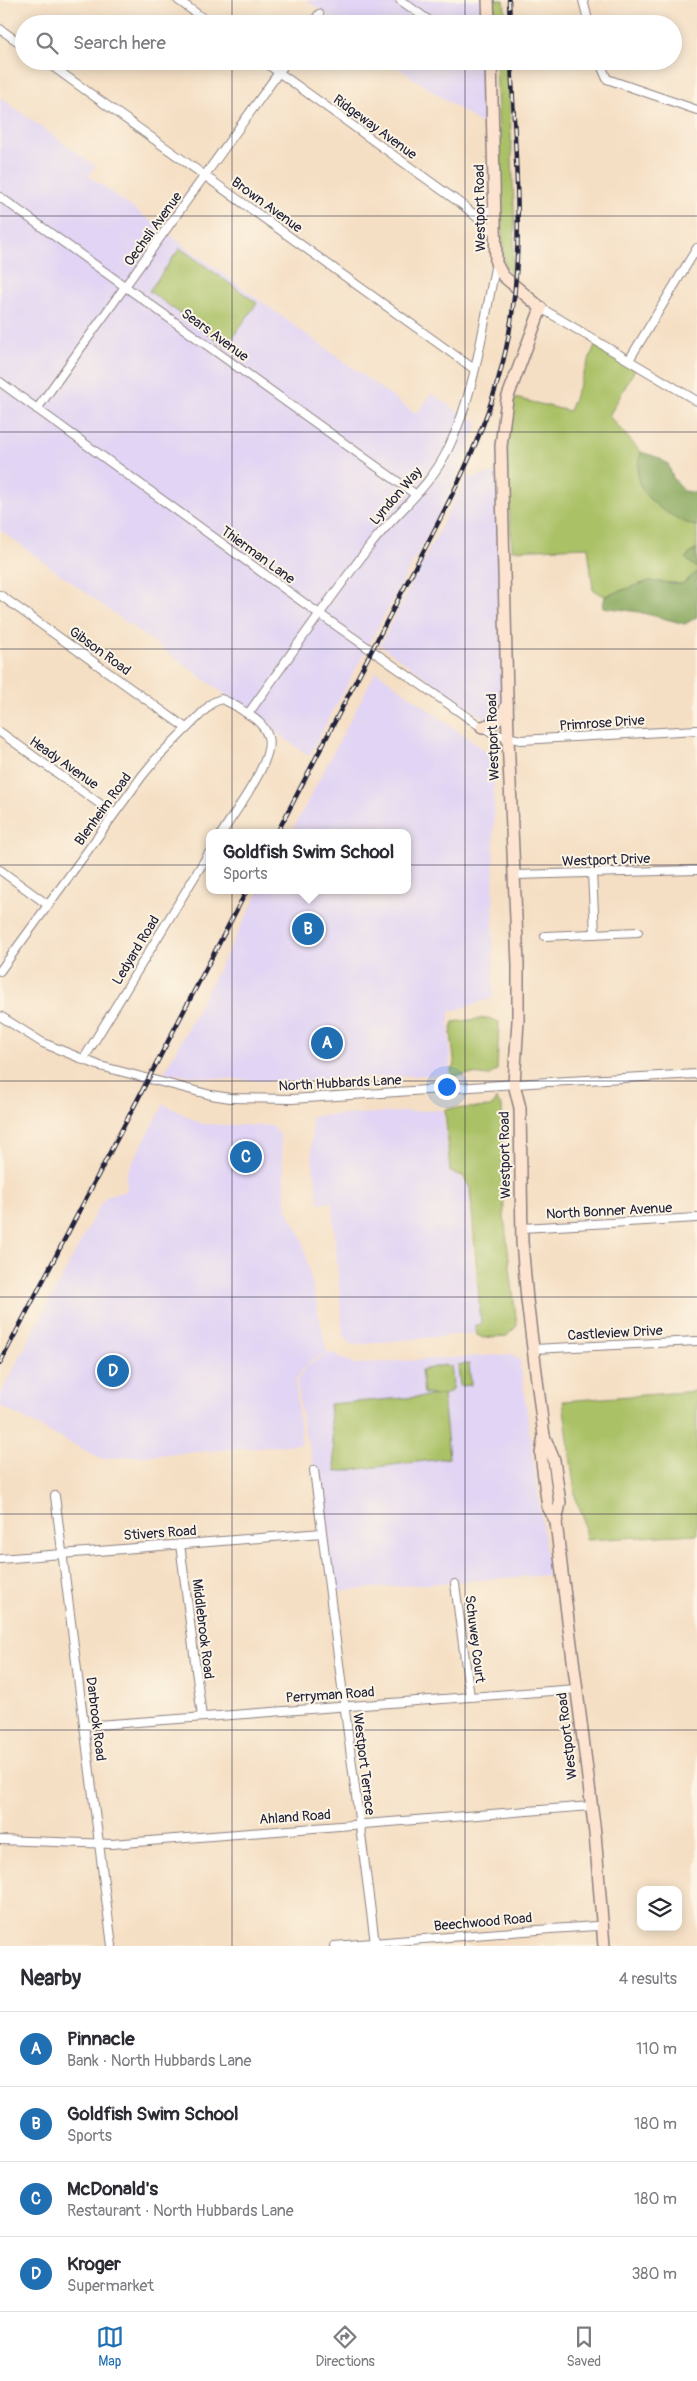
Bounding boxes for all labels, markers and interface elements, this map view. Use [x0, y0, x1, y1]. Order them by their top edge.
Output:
search box [15, 15, 682, 70]
icon: search [33, 29, 61, 57]
text: Search here [73, 31, 166, 55]
street label: Ridgeway Avenue [330, 91, 420, 163]
street label: Westport Road [471, 164, 489, 252]
street label: Brown Avenue [228, 174, 306, 236]
street label: Oechsli Avenue [120, 188, 186, 269]
street label: Sears Avenue [178, 305, 252, 365]
street label: Lyndon Way [366, 464, 426, 528]
street label: Thierman Lane [218, 523, 298, 588]
street label: Gibson Road [66, 623, 134, 679]
street label: Westport Road [483, 693, 503, 781]
street label: Primrose Drive [559, 712, 645, 734]
street label: Heady Avenue [26, 733, 102, 793]
street label: Blenheim Road [71, 769, 135, 849]
popup [206, 829, 411, 894]
text: Goldfish Swim School [223, 840, 394, 864]
street label: Westport Drive [562, 850, 651, 870]
text: Sports [223, 864, 267, 884]
pin: B [292, 910, 324, 948]
street label: Ledyard Road [109, 912, 163, 988]
pin: A [311, 1024, 343, 1062]
street label: North Hubbards Lane [278, 1071, 402, 1095]
your location [434, 1074, 460, 1100]
street label: Westport Road [496, 1111, 514, 1199]
pin: C [230, 1138, 262, 1176]
street label: North Bonner Avenue [545, 1199, 673, 1223]
street label: Castleview Drive [567, 1322, 663, 1344]
pin: D [97, 1352, 129, 1390]
street label: Stivers Road [123, 1522, 197, 1544]
street label: Middlebrook Road [188, 1578, 218, 1680]
street label: Schuwey Court [461, 1594, 489, 1684]
street label: Darbrook Road [82, 1676, 110, 1762]
street label: Perryman Road [285, 1683, 375, 1707]
street label: Westport Road [553, 1691, 581, 1780]
street label: Westport Terrace [349, 1712, 379, 1816]
street label: Ahland Road [259, 1806, 332, 1828]
map controls [637, 1886, 682, 1931]
button: layers [637, 1886, 682, 1931]
street label: Beechwood Road [433, 1909, 533, 1935]
text: Nearby [20, 1965, 81, 1992]
text: 4 results [619, 1969, 677, 1989]
text: Pinnacle [67, 2027, 135, 2051]
text: A [31, 2039, 41, 2059]
text: 110 m [636, 2039, 677, 2059]
text: Bank · North Hubbards Lane [67, 2051, 252, 2071]
text: Goldfish Swim School [67, 2102, 239, 2126]
text: B [31, 2114, 41, 2134]
text: 180 m [634, 2114, 677, 2134]
text: Sports [67, 2126, 112, 2146]
text: McDonald's [67, 2177, 158, 2201]
text: C [31, 2189, 41, 2209]
text: 180 m [634, 2189, 677, 2209]
text: Restaurant · North Hubbards Lane [67, 2201, 294, 2221]
text: Kroger [67, 2252, 121, 2276]
text: D [31, 2264, 41, 2284]
text: 380 m [631, 2264, 677, 2284]
text: Supermarket [67, 2276, 154, 2296]
tab: Map [96, 2323, 124, 2370]
tab: Directions [315, 2323, 375, 2370]
tab: Saved [566, 2323, 601, 2370]

